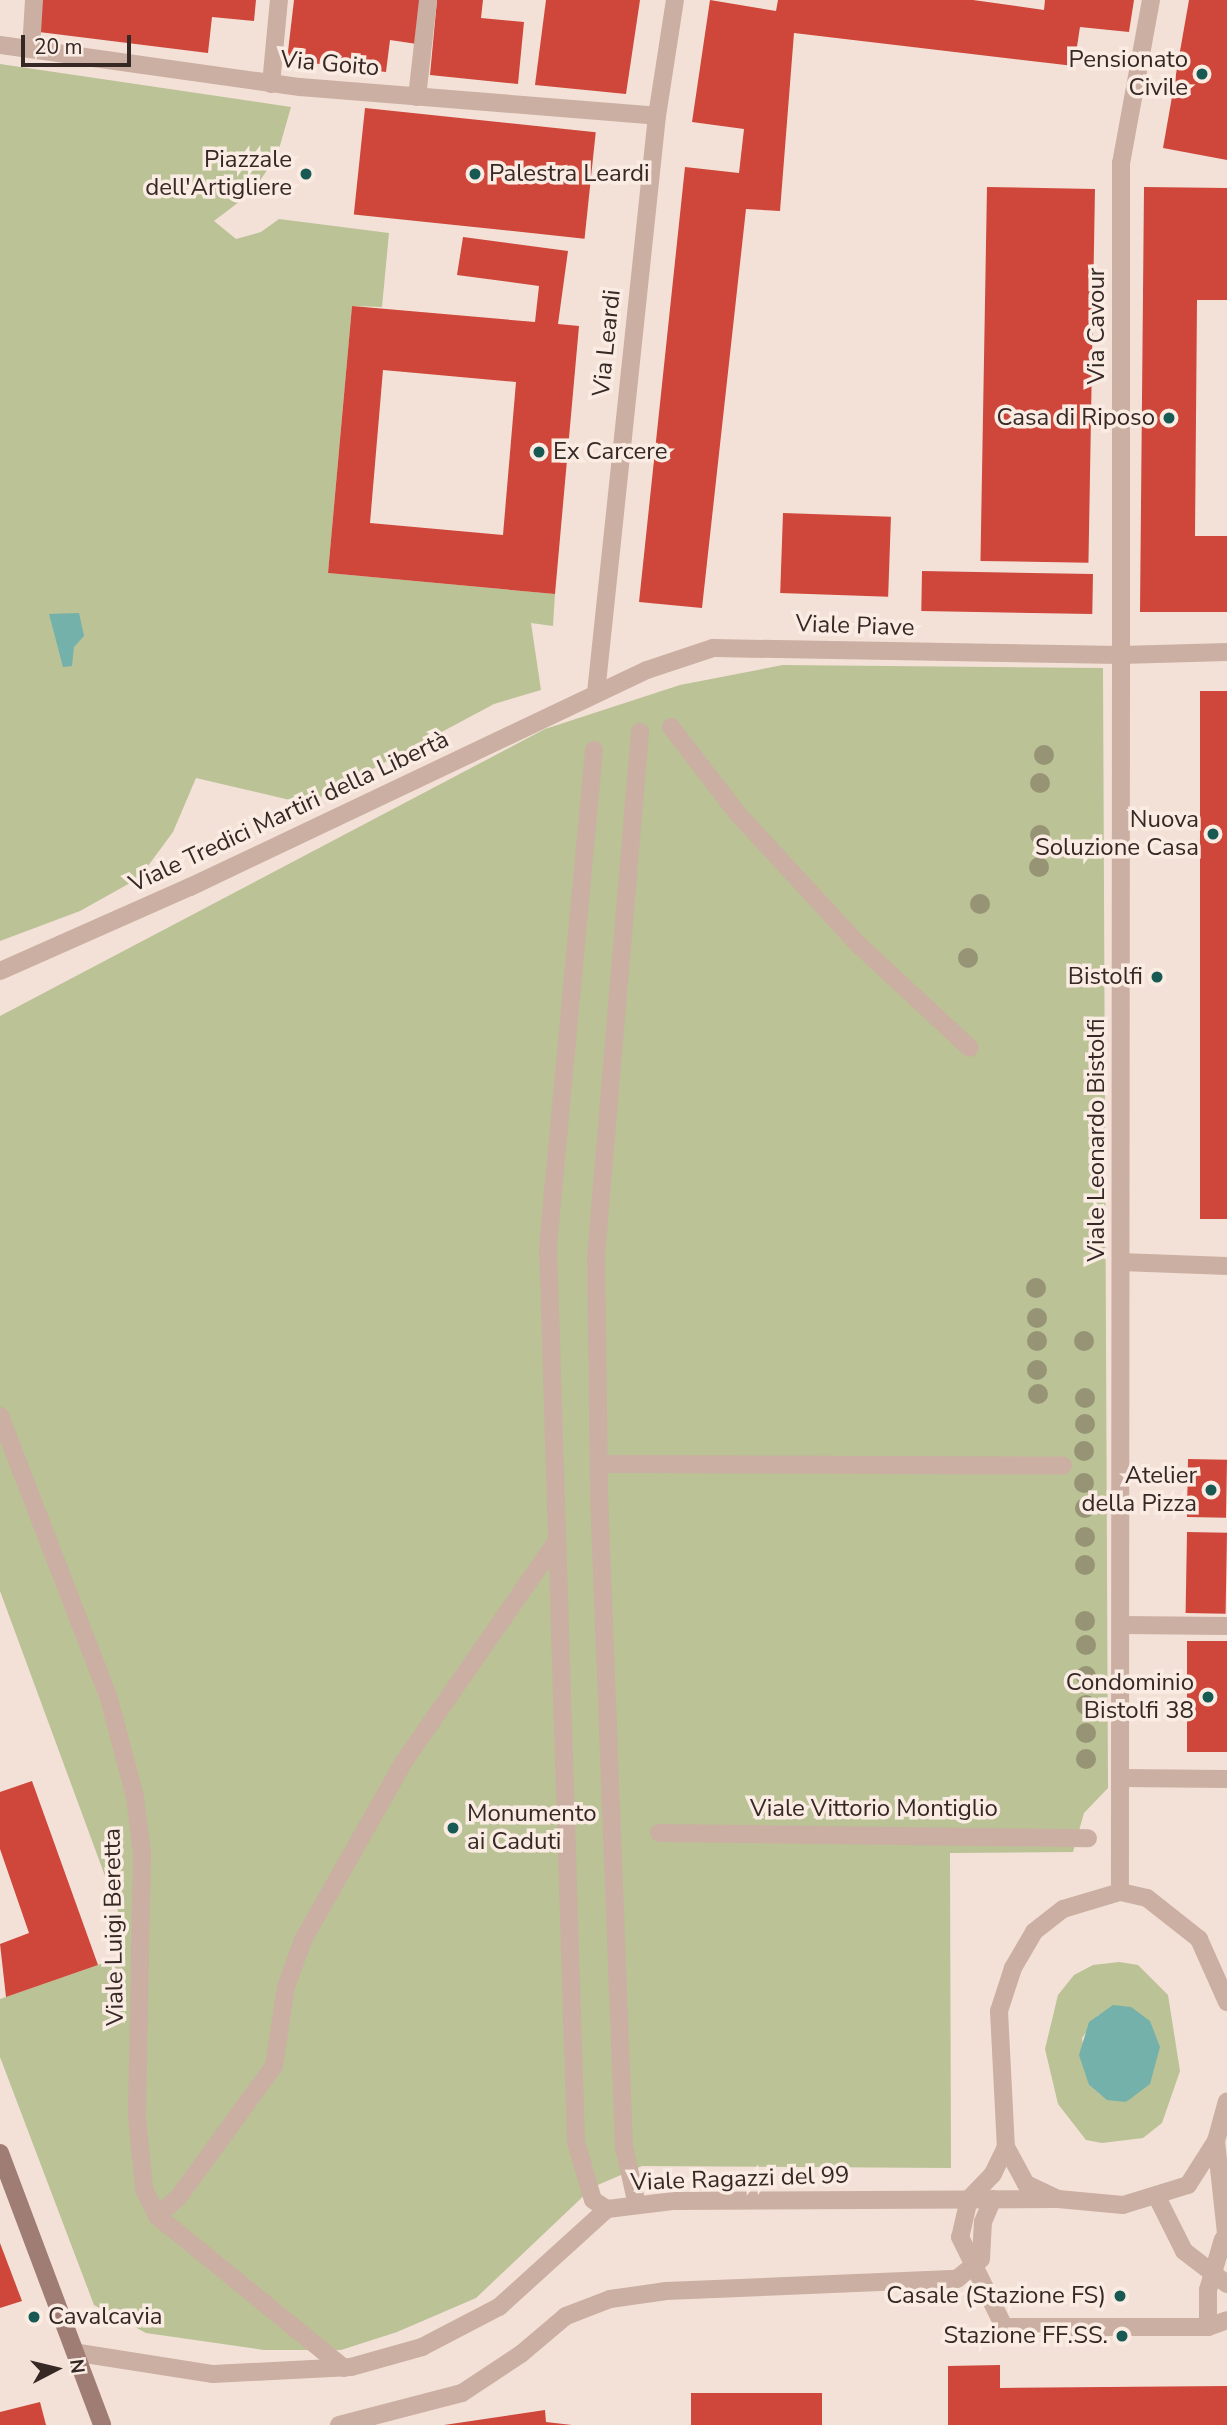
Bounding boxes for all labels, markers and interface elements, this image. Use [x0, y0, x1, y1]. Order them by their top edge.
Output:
scale bar [24, 21, 135, 65]
text: 20 m [34, 33, 83, 61]
street label: Via Goito [279, 45, 381, 83]
place label: Pensionato Civile [1069, 46, 1188, 102]
marker: Pensionato Civile [1194, 66, 1210, 82]
place label: Piazzale dell'Artigliere [145, 146, 292, 202]
place label: Palestra Leardi [489, 160, 650, 188]
marker: Piazzale dell'Artigliere [298, 166, 314, 182]
marker: Palestra Leardi [467, 166, 483, 182]
street label: Via Cavour [1083, 268, 1111, 384]
street label: Via Leardi [587, 288, 627, 398]
place label: Casa di Riposo [997, 404, 1155, 432]
marker: Casa di Riposo [1161, 410, 1177, 426]
place label: Ex Carcere [553, 438, 668, 466]
marker: Ex Carcere [531, 444, 547, 460]
street label: Viale Piave [795, 610, 915, 642]
street label: Viale Tredici Martiri della Libertà [125, 725, 453, 899]
place label: Nuova Soluzione Casa [1035, 806, 1199, 862]
marker: Nuova Soluzione Casa [1205, 826, 1221, 842]
place label: Bistolfi [1068, 963, 1143, 991]
marker: Bistolfi [1149, 969, 1165, 985]
street label: Viale Leonardo Bistolfi [1083, 1018, 1111, 1262]
place label: Atelier della Pizza [1082, 1462, 1197, 1518]
marker: Atelier della Pizza [1203, 1482, 1219, 1498]
place label: Condominio Bistolfi 38 [1066, 1669, 1194, 1725]
marker: Condominio Bistolfi 38 [1200, 1689, 1216, 1705]
street label: Viale Vittorio Montiglio [750, 1795, 998, 1823]
place label: Monumento ai Caduti [467, 1800, 597, 1856]
marker: Monumento ai Caduti [445, 1820, 461, 1836]
street label: Viale Luigi Beretta [98, 1828, 130, 2026]
street label: Viale Ragazzi del 99 [630, 2161, 850, 2197]
place label: Casale (Stazione FS) [886, 2282, 1106, 2310]
marker: Casale (Stazione FS) [1112, 2288, 1128, 2304]
place label: Cavalcavia [48, 2303, 162, 2331]
marker: Cavalcavia [26, 2309, 42, 2325]
place label: Stazione FF.SS. [943, 2322, 1108, 2350]
marker: Stazione FF.SS. [1114, 2328, 1130, 2344]
north arrow [21, 2334, 91, 2404]
text: N [63, 2358, 91, 2375]

